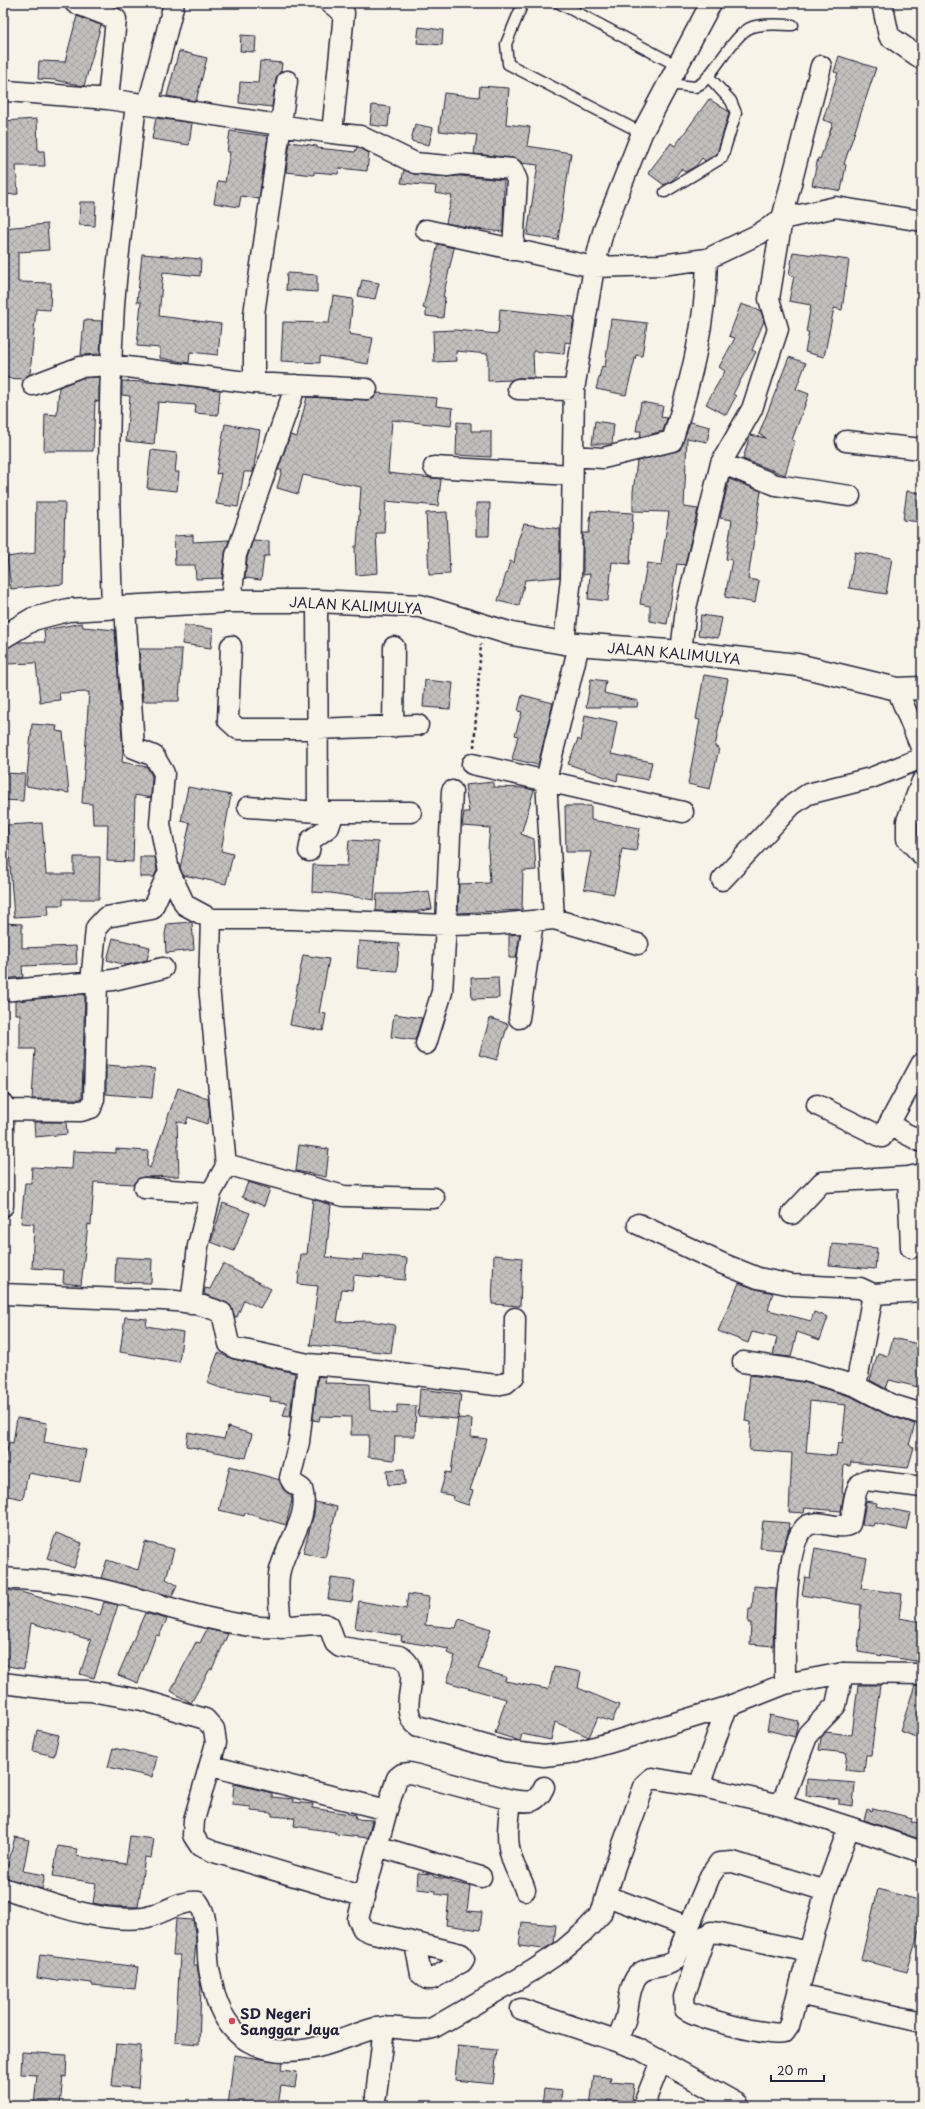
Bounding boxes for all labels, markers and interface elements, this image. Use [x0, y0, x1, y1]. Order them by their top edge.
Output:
street label: JALAN KALIMULYA [289, 591, 424, 619]
street label: JALAN KALIMULYA [607, 637, 742, 669]
place label: SD Negeri Sanggar Jaya [240, 2003, 340, 2040]
marker: SD Negeri Sanggar Jaya [227, 2016, 237, 2026]
scale bar [771, 2057, 824, 2083]
text: 20 m [777, 2061, 808, 2079]

